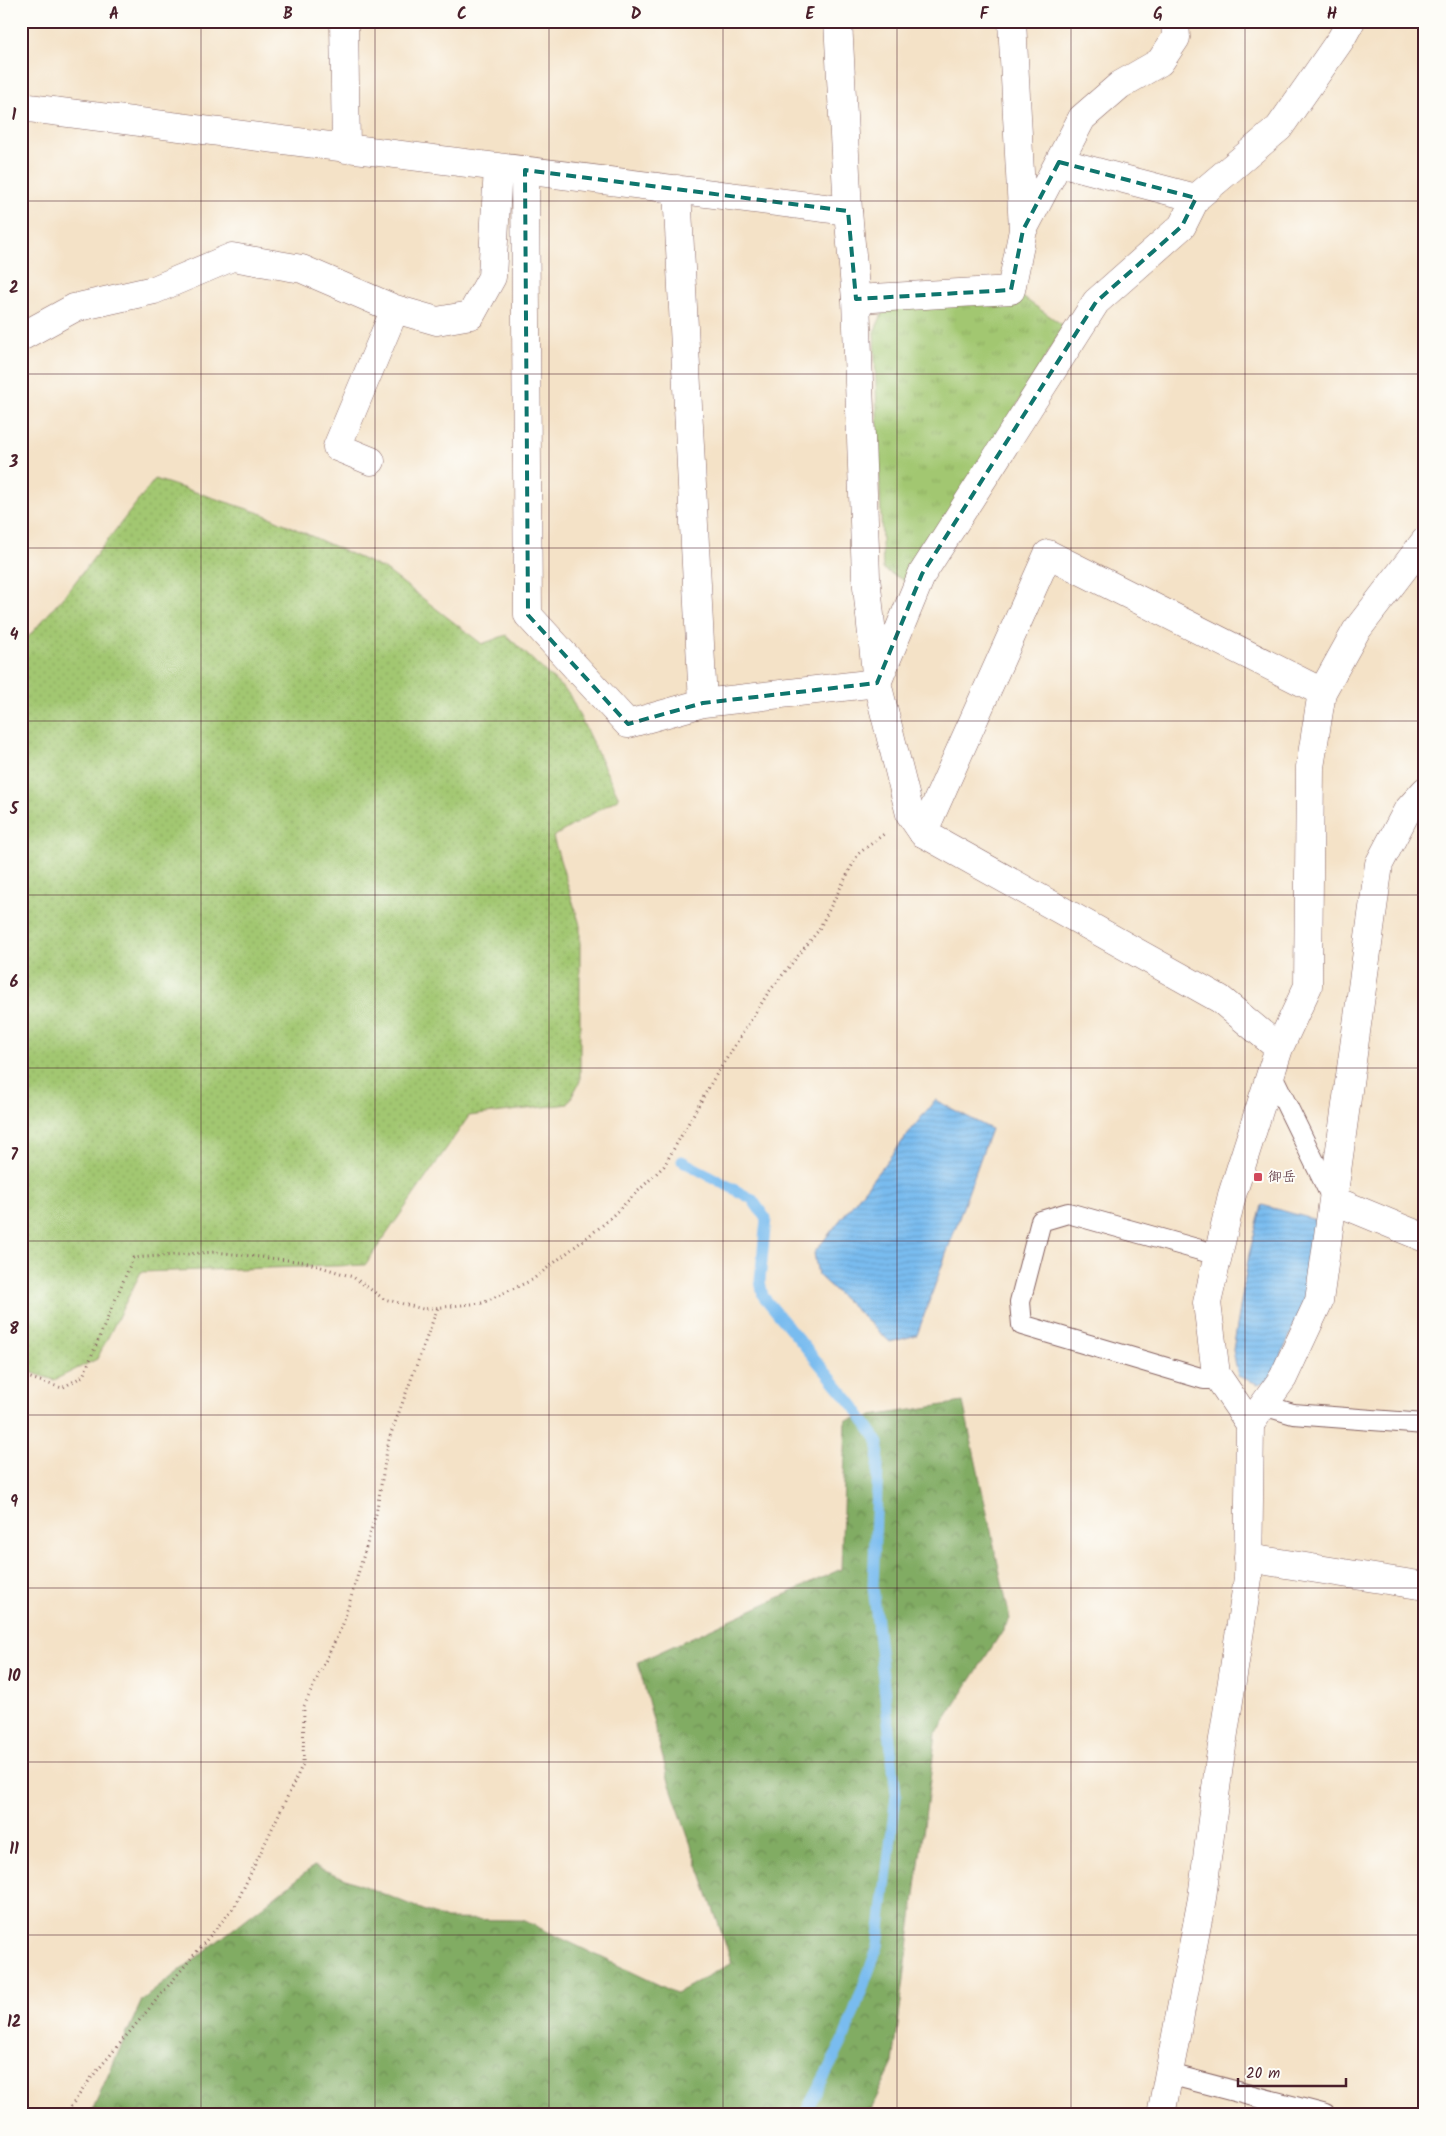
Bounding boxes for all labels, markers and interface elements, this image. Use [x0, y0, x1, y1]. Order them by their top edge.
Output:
text: A [109, 2, 119, 27]
text: B [283, 2, 293, 27]
text: C [457, 2, 467, 27]
text: D [631, 2, 642, 27]
text: E [806, 2, 816, 27]
text: F [980, 2, 990, 27]
text: G [1153, 2, 1163, 27]
text: H [1327, 2, 1337, 27]
text: 1 [12, 103, 17, 128]
text: 2 [9, 276, 19, 301]
text: 3 [9, 450, 19, 475]
text: 4 [10, 623, 19, 648]
text: 5 [9, 797, 20, 822]
text: 6 [10, 970, 19, 995]
text: 7 [10, 1143, 18, 1168]
place label: 御岳 [1268, 1166, 1296, 1188]
marker: 御岳 [1252, 1171, 1264, 1183]
text: 8 [9, 1317, 19, 1342]
text: 9 [10, 1490, 18, 1515]
text: 10 [7, 1664, 21, 1689]
text: 11 [9, 1837, 19, 1862]
text: 12 [7, 2010, 21, 2035]
scale bar [1238, 2056, 1346, 2088]
text: 20 m [1246, 2062, 1280, 2086]

